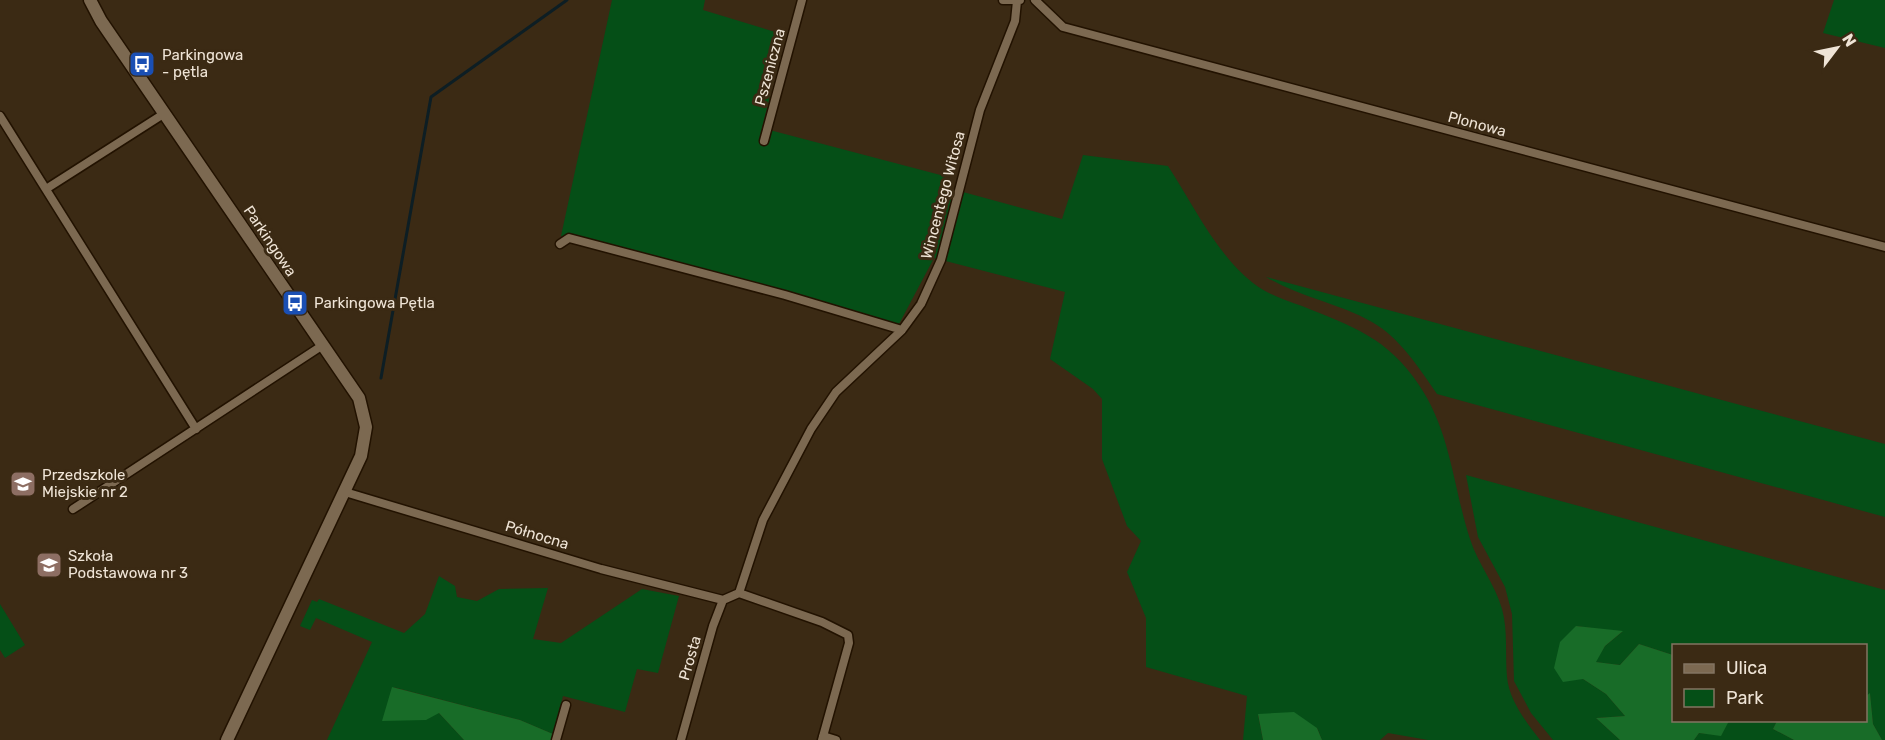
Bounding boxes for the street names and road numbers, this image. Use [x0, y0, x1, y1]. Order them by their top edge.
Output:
street label: Pszeniczna [751, 26, 789, 108]
street label: Plonowa [1446, 108, 1508, 140]
street label: Wincentego Witosa [917, 129, 969, 261]
street label: Parkingowa [240, 202, 300, 280]
street label: Północna [503, 517, 571, 553]
street label: Prosta [675, 634, 705, 682]

